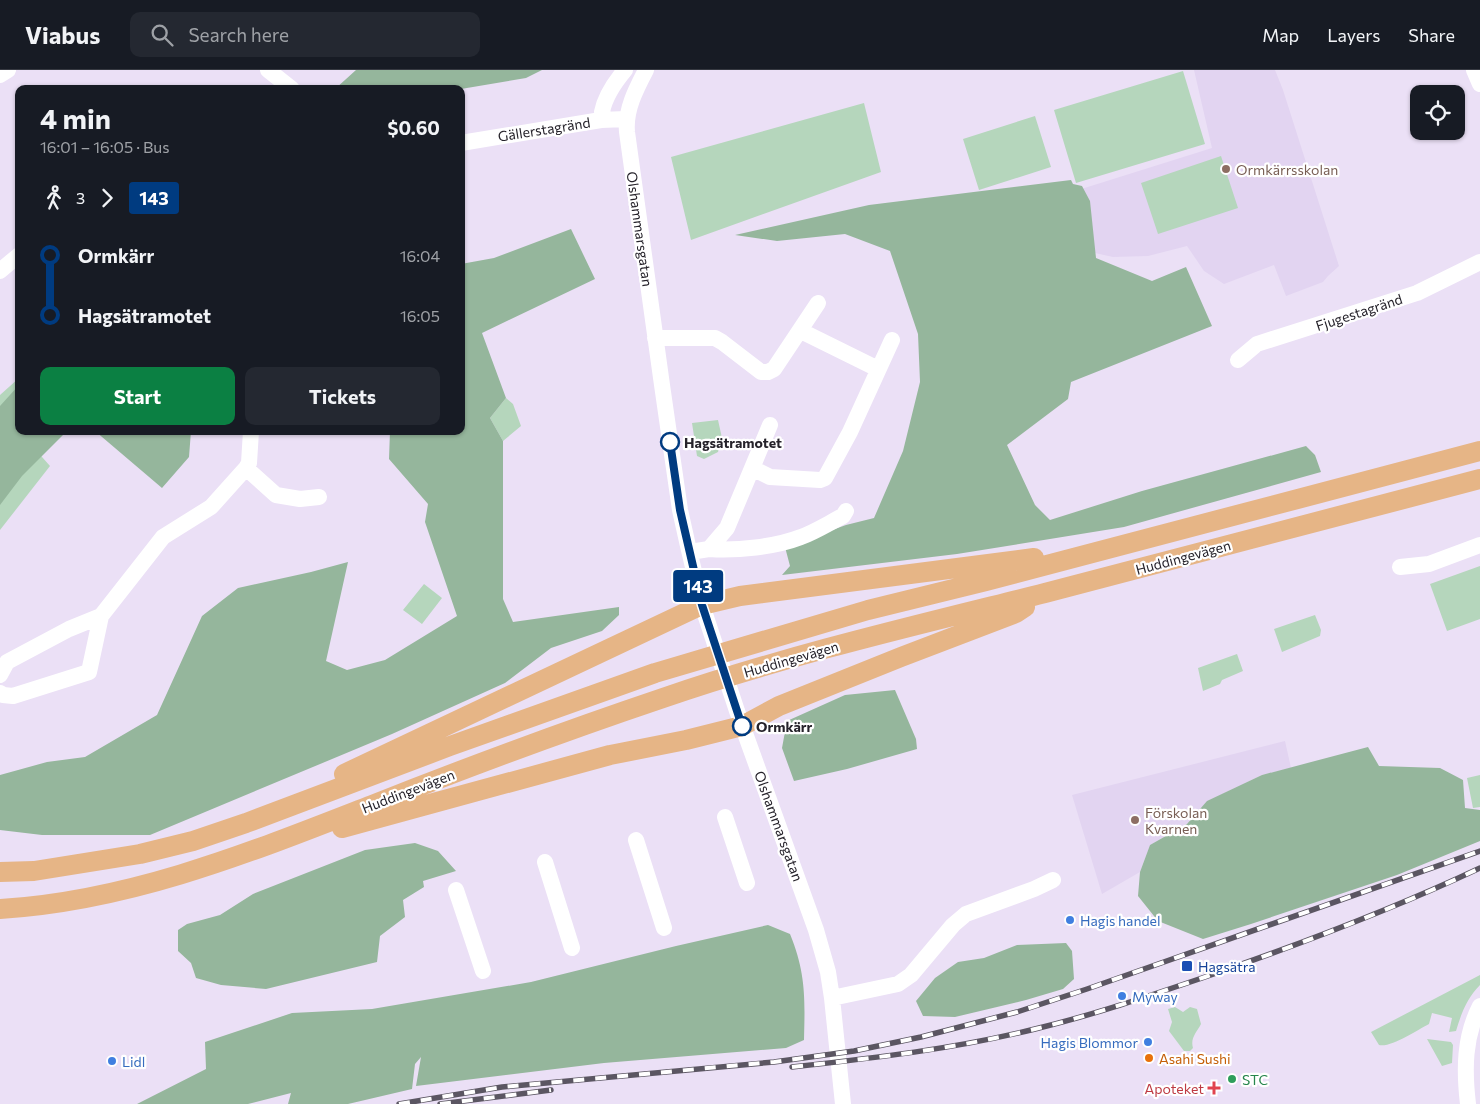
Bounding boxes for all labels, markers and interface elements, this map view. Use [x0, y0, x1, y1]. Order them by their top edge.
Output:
search box [130, 12, 480, 57]
text: Viabus [25, 20, 100, 49]
icon: search [148, 21, 176, 49]
text: Search here [188, 23, 289, 46]
text: Map [1262, 24, 1299, 46]
text: Layers [1327, 24, 1380, 46]
text: Share [1408, 24, 1455, 46]
map controls [1410, 85, 1465, 140]
button: locate [1410, 85, 1465, 140]
text: 4 min [40, 101, 111, 135]
street label: Gällerstagränd [497, 113, 591, 145]
text: $0.60 [388, 116, 440, 139]
text: 16:01 – 16:05 · Bus [40, 137, 170, 156]
place label: Ormkärrsskolan [1236, 161, 1338, 178]
marker: Ormkärrsskolan [1220, 163, 1232, 175]
street label: Olshammarsgatan [624, 170, 656, 288]
icon: walk [40, 184, 68, 212]
icon: forward [93, 184, 121, 212]
text: 143 [139, 187, 169, 209]
text: 3 [76, 188, 85, 207]
text: Ormkärr [78, 244, 154, 267]
text: 16:04 [400, 246, 440, 265]
street label: Fjugestagränd [1314, 290, 1404, 334]
text: Hagsätramotet [78, 304, 211, 327]
text: 16:05 [400, 306, 440, 325]
button: Start [40, 367, 235, 425]
button: Tickets [245, 367, 440, 425]
marker: Hagsätramotet [660, 432, 680, 452]
place label: Hagsätramotet [684, 434, 782, 451]
street label: Huddingevägen [1134, 536, 1232, 578]
line badge: 143 [669, 570, 727, 602]
text: 143 [683, 575, 713, 597]
street label: Huddingevägen [742, 637, 840, 681]
marker: Ormkärr [732, 716, 752, 736]
place label: Ormkärr [756, 718, 812, 735]
street label: Huddingevägen [359, 766, 457, 816]
street label: Olshammarsgatan [751, 769, 807, 883]
place label: Förskolan Kvarnen [1145, 804, 1207, 837]
marker: Förskolan Kvarnen [1129, 814, 1141, 826]
place label: Hagis handel [1080, 912, 1160, 929]
marker: Hagis handel [1064, 914, 1076, 926]
place label: Hagsätra [1198, 958, 1256, 975]
marker: Hagsätra [1180, 959, 1194, 973]
place label: Myway [1132, 988, 1178, 1005]
marker: Myway [1116, 990, 1128, 1002]
place label: Hagis Blommor [1041, 1034, 1138, 1051]
marker: Hagis Blommor [1142, 1036, 1154, 1048]
place label: Asahi Sushi [1159, 1050, 1231, 1067]
marker: Asahi Sushi [1143, 1052, 1155, 1064]
place label: Lidl [122, 1053, 145, 1070]
marker: Lidl [106, 1055, 118, 1067]
place label: STC [1242, 1071, 1268, 1088]
marker: STC [1226, 1073, 1238, 1085]
place label: Apoteket [1144, 1080, 1204, 1097]
marker: Apoteket [1208, 1082, 1220, 1094]

